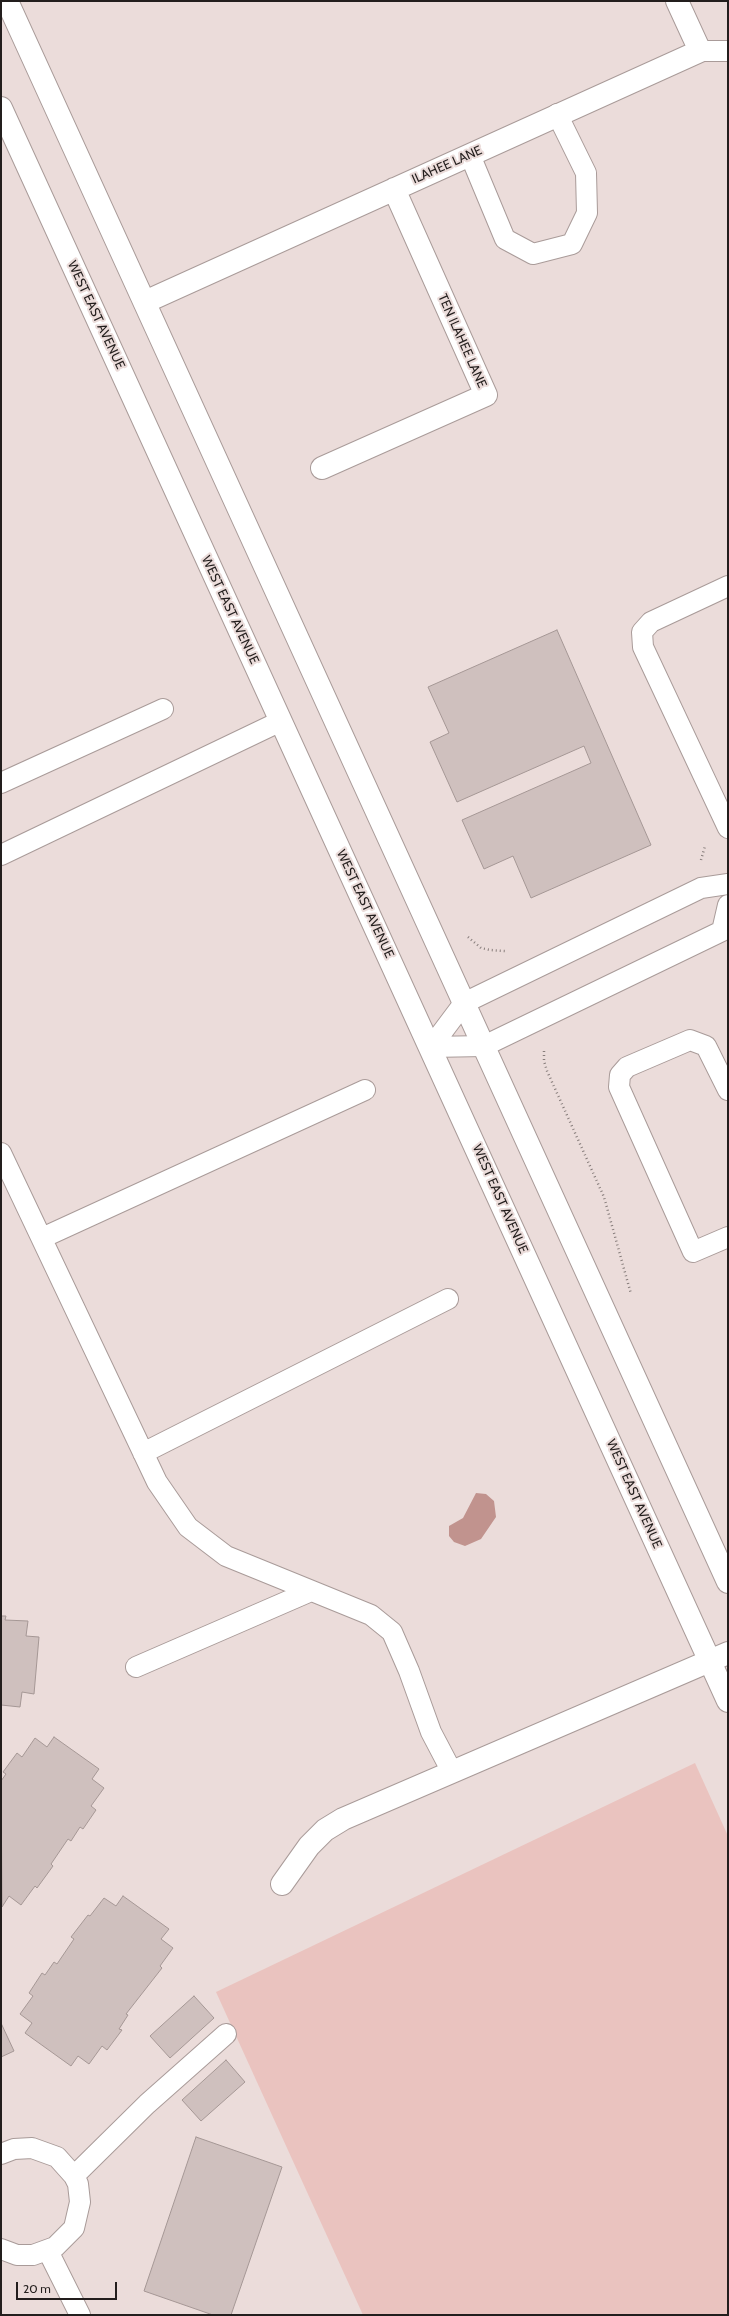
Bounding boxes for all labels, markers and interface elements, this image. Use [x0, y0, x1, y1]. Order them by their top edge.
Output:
street label: ILAHEE LANE [409, 143, 485, 187]
street label: WEST EAST AVENUE [64, 258, 128, 372]
street label: TEN ILAHEE LANE [434, 291, 490, 391]
street label: WEST EAST AVENUE [198, 553, 262, 667]
street label: WEST EAST AVENUE [333, 847, 397, 961]
street label: WEST EAST AVENUE [469, 1142, 531, 1256]
street label: WEST EAST AVENUE [603, 1437, 665, 1551]
scale bar [18, 2274, 119, 2300]
text: 20 m [23, 2281, 51, 2296]

